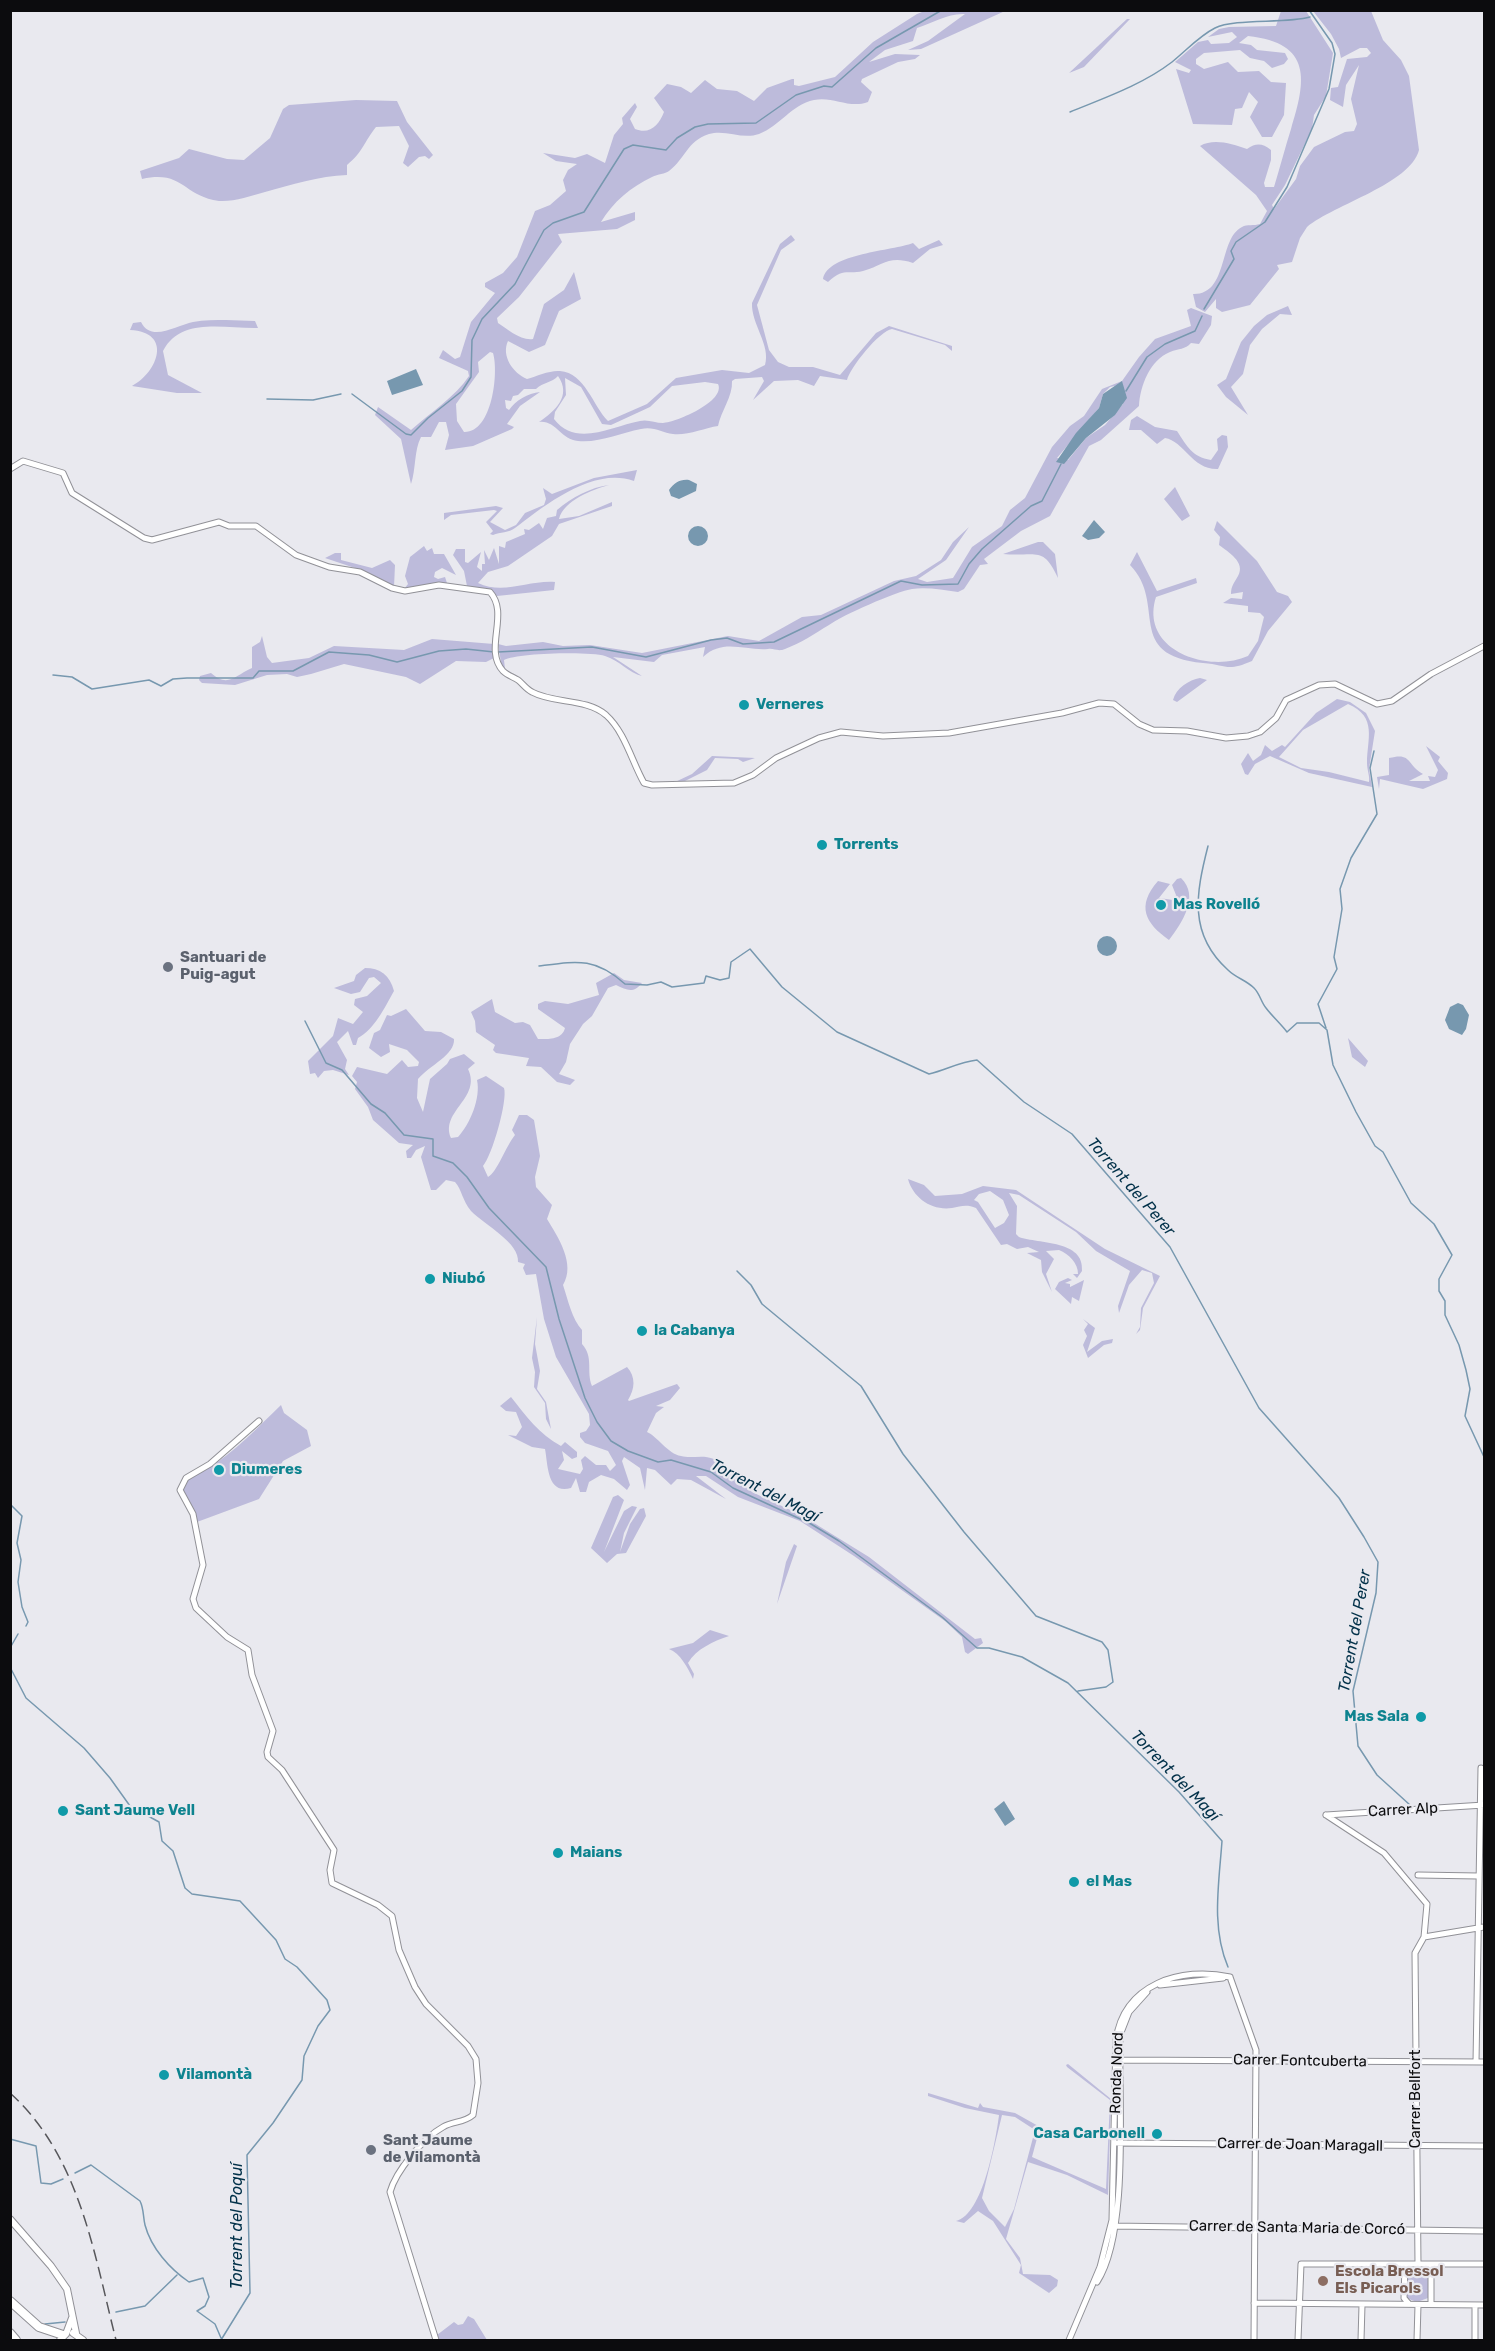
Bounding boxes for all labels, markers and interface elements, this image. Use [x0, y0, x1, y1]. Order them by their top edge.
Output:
place label: Verneres [756, 696, 824, 714]
marker: Verneres [737, 698, 751, 712]
place label: Torrents [834, 836, 899, 854]
marker: Torrents [815, 838, 829, 852]
place label: Mas Rovelló [1173, 896, 1260, 914]
marker: Mas Rovelló [1154, 898, 1168, 912]
place label: Santuari de Puig-agut [180, 949, 266, 984]
marker: Santuari de Puig-agut [161, 960, 175, 974]
water label: Torrent del Perer [1083, 1134, 1179, 1240]
place label: Niubó [442, 1270, 485, 1288]
marker: Niubó [423, 1272, 437, 1286]
place label: la Cabanya [654, 1322, 735, 1340]
marker: la Cabanya [635, 1324, 649, 1338]
water label: Torrent del Magí [707, 1455, 823, 1527]
place label: Diumeres [231, 1461, 302, 1479]
marker: Diumeres [212, 1463, 226, 1477]
water label: Torrent del Perer [1335, 1568, 1375, 1694]
place label: Mas Sala [1344, 1708, 1409, 1726]
marker: Mas Sala [1414, 1710, 1428, 1724]
water label: Torrent del Magí [1127, 1726, 1223, 1826]
street label: Carrer Alp [1368, 1799, 1438, 1821]
place label: Sant Jaume Vell [75, 1802, 195, 1820]
marker: Sant Jaume Vell [56, 1804, 70, 1818]
place label: Maians [570, 1844, 622, 1862]
marker: Maians [551, 1846, 565, 1860]
place label: el Mas [1086, 1873, 1132, 1891]
marker: el Mas [1067, 1875, 1081, 1889]
street label: Ronda Nord [1107, 2032, 1127, 2114]
street label: Carrer Bellfort [1407, 2050, 1425, 2148]
street label: Carrer Fontcuberta [1233, 2051, 1367, 2071]
place label: Vilamontà [176, 2066, 252, 2084]
marker: Vilamontà [157, 2068, 171, 2082]
place label: Casa Carbonell [1033, 2125, 1145, 2143]
marker: Casa Carbonell [1150, 2127, 1164, 2141]
place label: Sant Jaume de Vilamontà [383, 2132, 481, 2167]
street label: Carrer de Joan Maragall [1217, 2135, 1383, 2155]
marker: Sant Jaume de Vilamontà [364, 2143, 378, 2157]
water label: Torrent del Poquí [227, 2163, 247, 2289]
street label: Carrer de Santa Maria de Corcó [1189, 2217, 1405, 2239]
place label: Escola Bressol Els Picarols [1335, 2263, 1443, 2298]
marker: Escola Bressol Els Picarols [1316, 2274, 1330, 2288]

